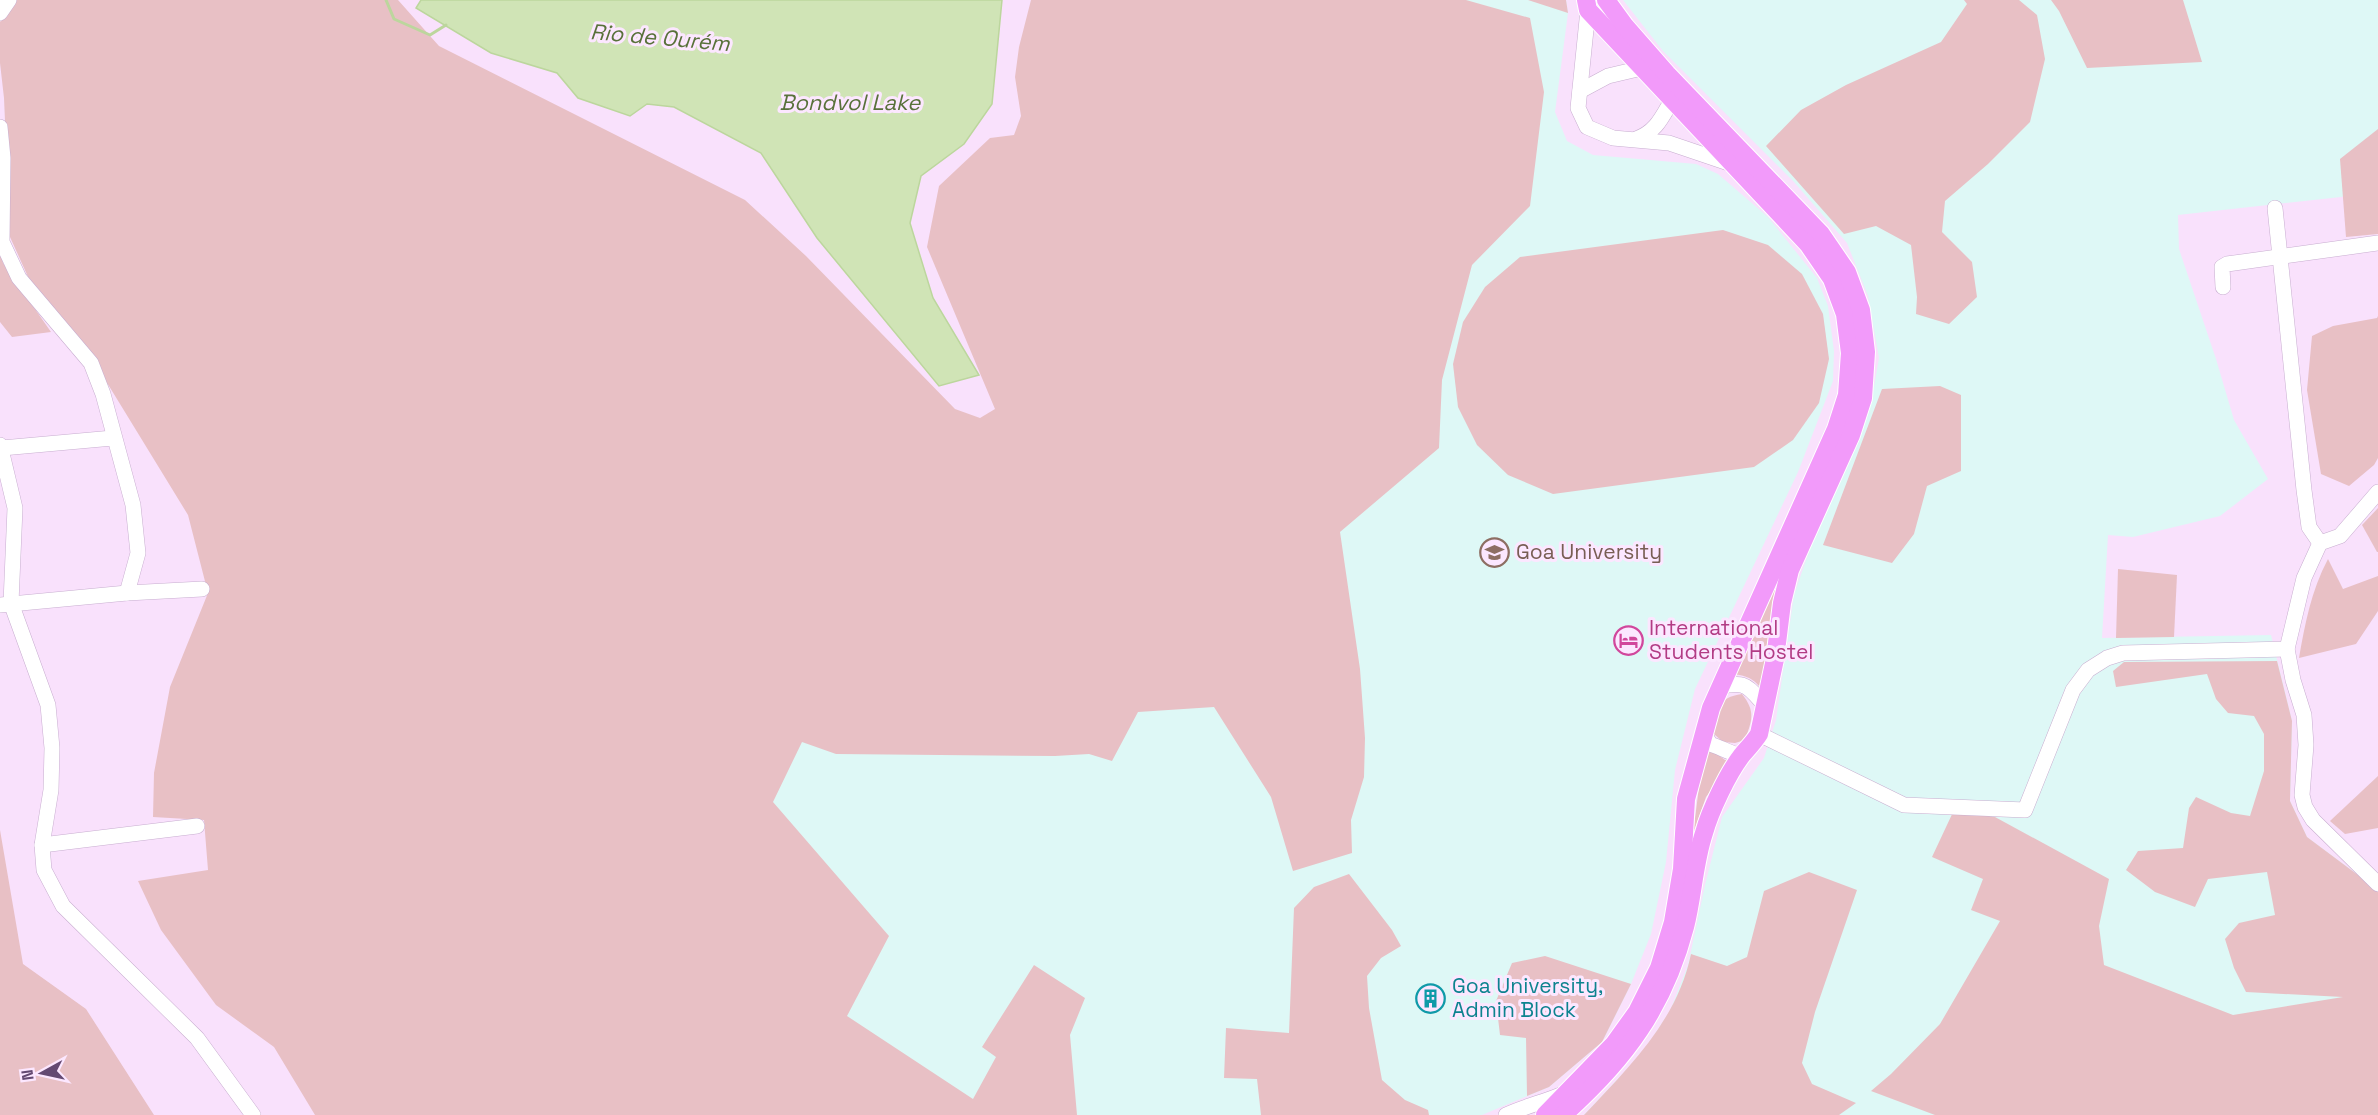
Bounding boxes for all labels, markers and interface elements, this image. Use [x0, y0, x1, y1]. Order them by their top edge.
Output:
water label: Rio de Ourém [589, 17, 732, 57]
water label: Bondvol Lake [780, 88, 921, 116]
school or university icon: Goa University [1479, 536, 1511, 568]
place label: Goa University [1516, 538, 1662, 565]
place label: International Students Hostel [1649, 614, 1813, 665]
hotel icon: International Students Hostel [1612, 624, 1644, 656]
place label: Goa University, Admin Block [1452, 972, 1603, 1023]
building icon: Goa University, Admin Block [1415, 982, 1447, 1014]
north arrow [12, 1043, 72, 1103]
text: N [16, 1068, 39, 1082]

